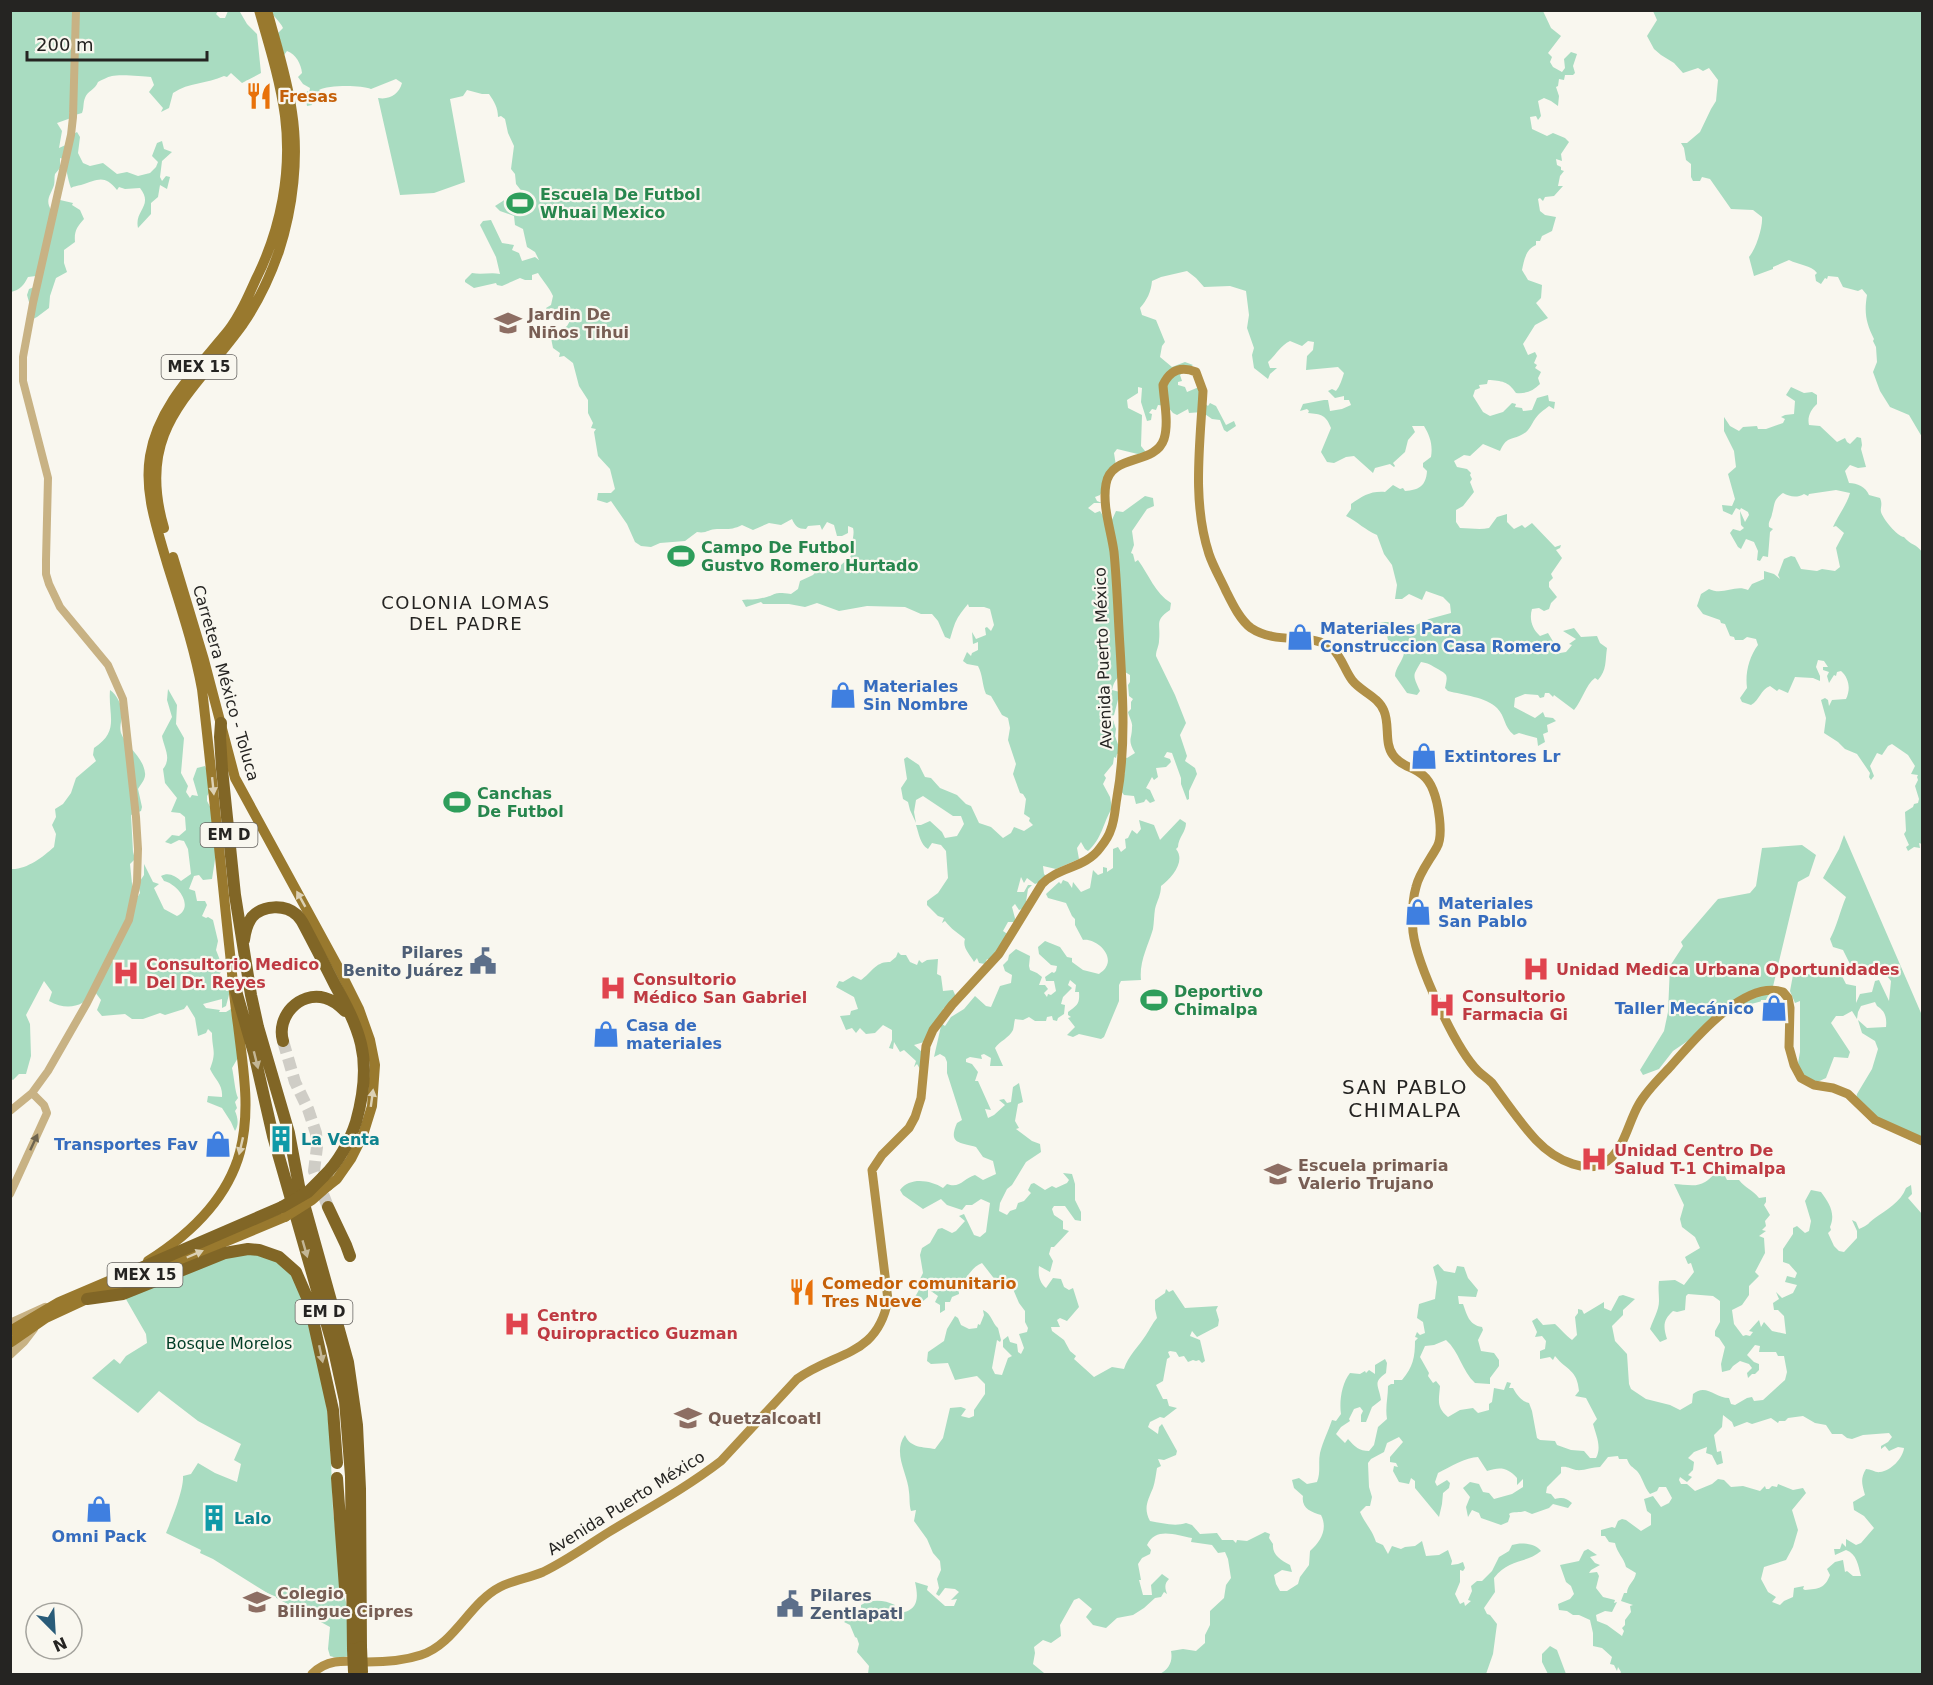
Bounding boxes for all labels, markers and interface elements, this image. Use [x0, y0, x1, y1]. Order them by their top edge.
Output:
scale bar [27, 24, 207, 62]
text: 200 m [36, 34, 94, 55]
restaurant icon: Fresas [244, 81, 274, 111]
place label: Fresas [279, 87, 338, 106]
place label: Escuela De Futbol Whuai Mexico [540, 185, 701, 222]
sports icon: Escuela De Futbol Whuai Mexico [505, 188, 535, 218]
place label: Jardin De Niños Tihui [527, 305, 629, 342]
school or university icon: Jardin De Niños Tihui [493, 308, 523, 338]
road number: MEX 15 [162, 355, 236, 379]
place label: Campo De Futbol Gustvo Romero Hurtado [701, 538, 919, 575]
sports icon: Campo De Futbol Gustvo Romero Hurtado [666, 541, 696, 571]
street label: Avenida Puerto México [1090, 567, 1116, 749]
street label: Carretera México - Toluca [189, 583, 263, 783]
district label: COLONIA LOMAS DEL PADRE [381, 592, 551, 634]
place label: Materiales Para Construccion Casa Romero [1320, 619, 1561, 656]
shop icon: Materiales Para Construccion Casa Romero [1285, 622, 1315, 652]
place label: Materiales Sin Nombre [863, 677, 968, 714]
shop icon: Materiales Sin Nombre [828, 680, 858, 710]
shop icon: Extintores Lr [1409, 741, 1439, 771]
place label: Extintores Lr [1444, 747, 1560, 766]
one-way arrow [208, 777, 218, 796]
place label: Canchas De Futbol [477, 784, 564, 821]
sports icon: Canchas De Futbol [442, 787, 472, 817]
road number: EM D [200, 823, 258, 847]
one-way arrow [296, 890, 306, 907]
place label: Materiales San Pablo [1438, 894, 1533, 931]
shop icon: Materiales San Pablo [1403, 897, 1433, 927]
place label: Pilares Benito Juárez [343, 943, 463, 980]
public building icon: Pilares Benito Juárez [468, 946, 498, 976]
hospital icon: Unidad Medica Urbana Oportunidades [1521, 954, 1551, 984]
place label: Consultorio Medico Del Dr. Reyes [146, 955, 319, 992]
hospital icon: Consultorio Medico Del Dr. Reyes [111, 958, 141, 988]
place label: Unidad Medica Urbana Oportunidades [1556, 960, 1900, 979]
place label: Consultorio Médico San Gabriel [633, 970, 807, 1007]
hospital icon: Consultorio Médico San Gabriel [598, 973, 628, 1003]
place label: Deportivo Chimalpa [1174, 982, 1263, 1019]
sports icon: Deportivo Chimalpa [1139, 985, 1169, 1015]
place label: Consultorio Farmacia Gi [1462, 987, 1568, 1024]
hospital icon: Consultorio Farmacia Gi [1427, 990, 1457, 1020]
shop icon: Taller Mecánico [1759, 993, 1789, 1023]
place label: Taller Mecánico [1615, 999, 1754, 1018]
place label: Casa de materiales [626, 1016, 722, 1053]
shop icon: Casa de materiales [591, 1019, 621, 1049]
one-way arrow [252, 1051, 262, 1070]
district label: SAN PABLO CHIMALPA [1342, 1075, 1468, 1122]
one-way arrow [368, 1089, 377, 1108]
building icon: La Venta [266, 1124, 296, 1154]
shop icon: Transportes Fav [203, 1129, 233, 1159]
place label: La Venta [301, 1130, 380, 1149]
one-way arrow [29, 1133, 39, 1151]
place label: Transportes Fav [54, 1135, 199, 1154]
one-way arrow [235, 1137, 245, 1156]
place label: Unidad Centro De Salud T-1 Chimalpa [1614, 1141, 1786, 1178]
hospital icon: Unidad Centro De Salud T-1 Chimalpa [1579, 1144, 1609, 1174]
place label: Escuela primaria Valerio Trujano [1298, 1156, 1449, 1193]
school or university icon: Escuela primaria Valerio Trujano [1263, 1159, 1293, 1189]
one-way arrow [301, 1240, 311, 1258]
one-way arrow [186, 1249, 204, 1258]
road number: MEX 15 [108, 1263, 182, 1287]
place label: Comedor comunitario Tres Nueve [822, 1274, 1016, 1311]
restaurant icon: Comedor comunitario Tres Nueve [787, 1277, 817, 1307]
road number: EM D [296, 1300, 352, 1324]
place label: Centro Quiropractico Guzman [537, 1306, 738, 1343]
hospital icon: Centro Quiropractico Guzman [502, 1309, 532, 1339]
park label: Bosque Morelos [166, 1334, 292, 1353]
one-way arrow [317, 1344, 327, 1363]
school or university icon: Quetzalcoatl [673, 1403, 703, 1433]
place label: Quetzalcoatl [708, 1409, 822, 1428]
street label: Avenida Puerto México [544, 1447, 708, 1559]
shop icon: Omni Pack [84, 1494, 114, 1524]
building icon: Lalo [199, 1503, 229, 1533]
place label: Lalo [234, 1509, 271, 1528]
place label: Omni Pack [52, 1527, 147, 1546]
place label: Colegio Bilingue Cipres [277, 1584, 413, 1621]
place label: Pilares Zentlapatl [810, 1586, 903, 1623]
school or university icon: Colegio Bilingue Cipres [242, 1587, 272, 1617]
public building icon: Pilares Zentlapatl [775, 1589, 805, 1619]
north arrow [24, 1601, 84, 1661]
text: N [50, 1633, 70, 1656]

